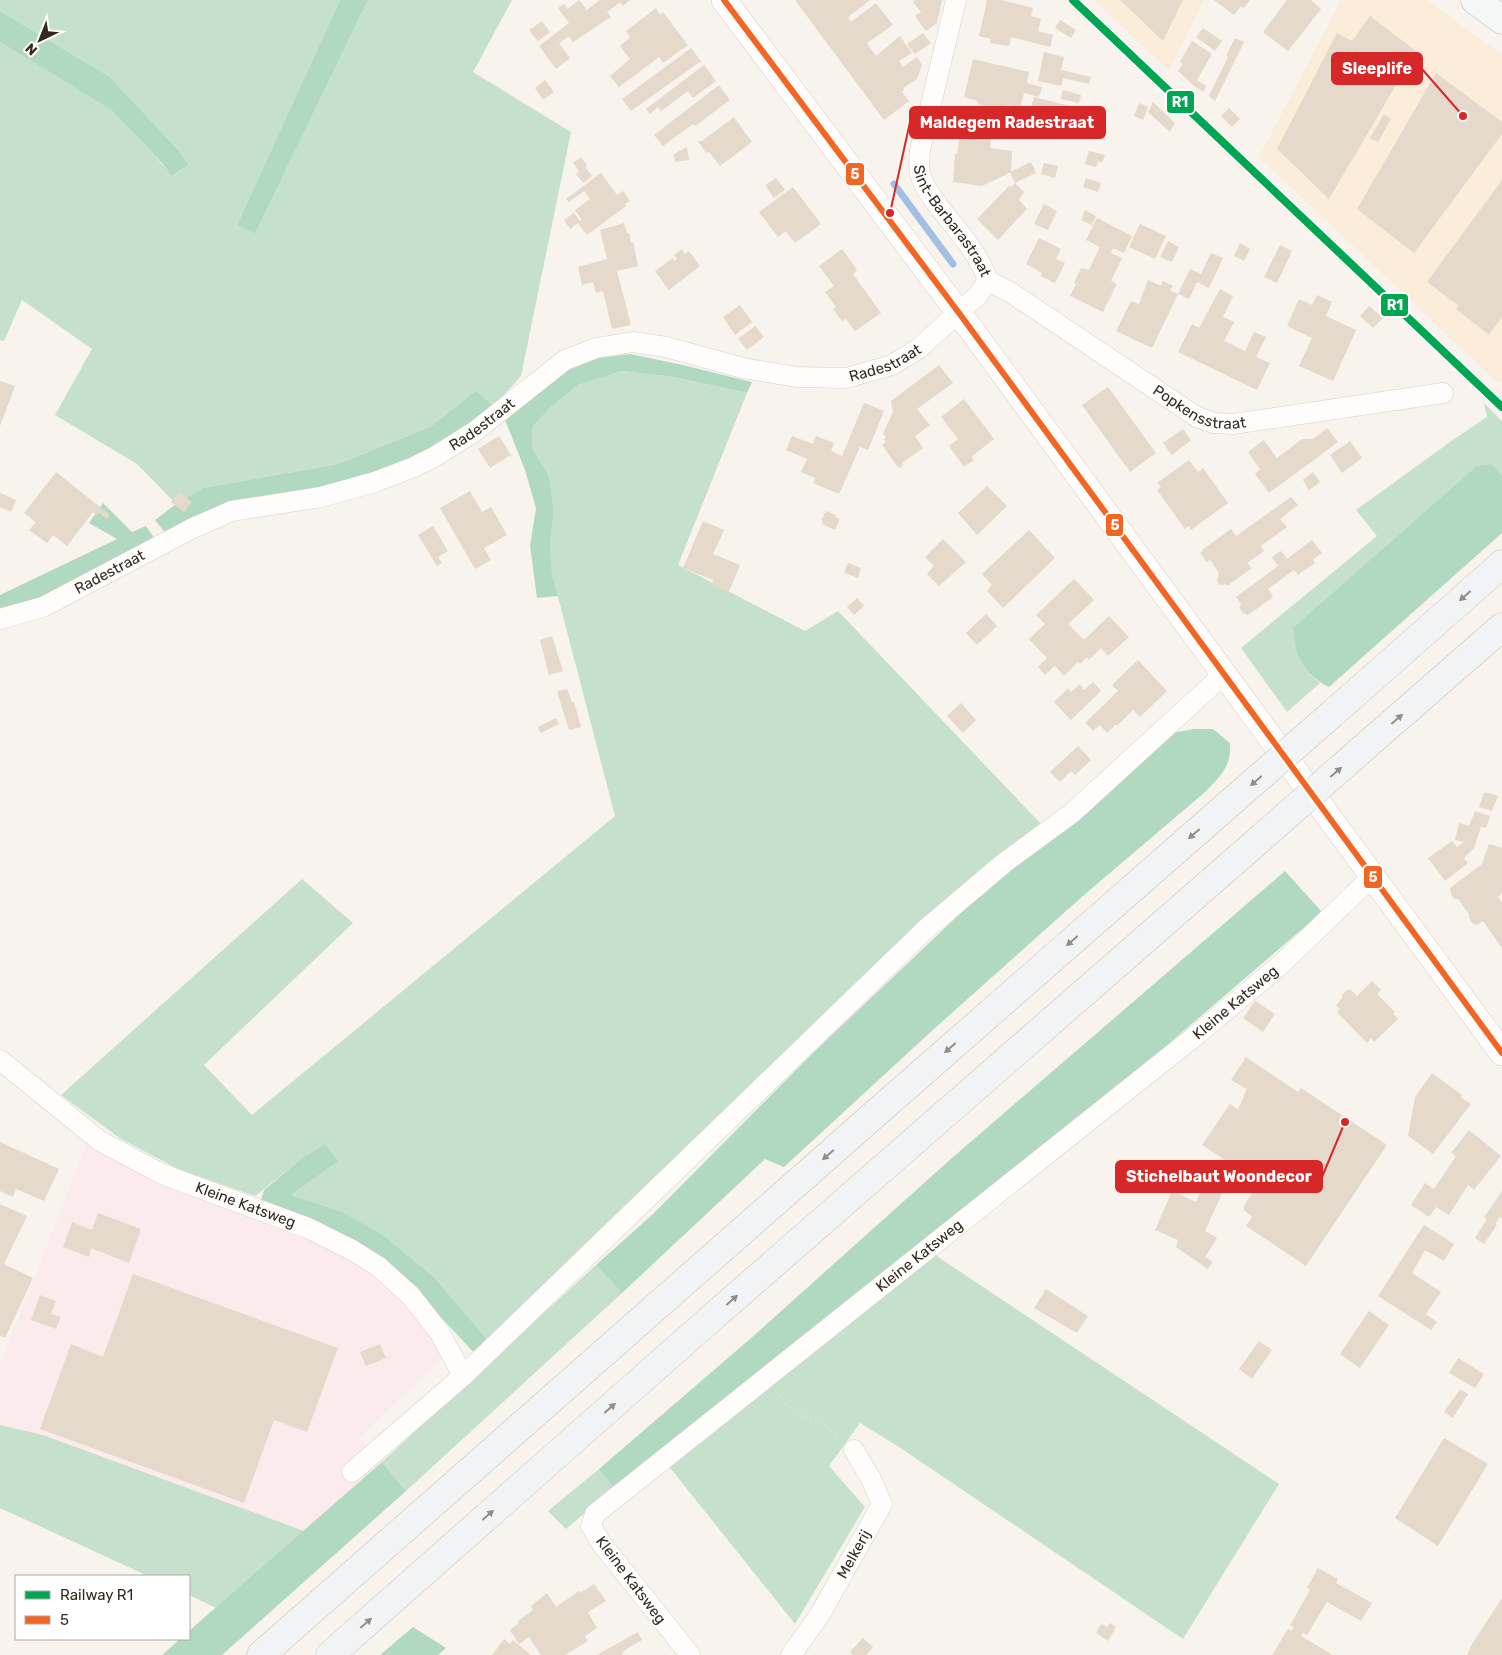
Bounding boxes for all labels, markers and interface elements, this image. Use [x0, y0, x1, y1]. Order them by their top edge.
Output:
north arrow [15, 15, 65, 65]
text: N [22, 39, 41, 59]
callout: Sleeplife [1332, 53, 1422, 84]
text: Sleeplife [1342, 59, 1412, 78]
line badge: R1 [1166, 90, 1195, 114]
text: R1 [1172, 94, 1188, 111]
callout: Maldegem Radestraat [910, 107, 1105, 138]
text: Maldegem Radestraat [920, 113, 1095, 132]
line badge: 5 [845, 162, 865, 186]
street label: Sint-Barbarastraat [910, 164, 995, 280]
text: 5 [850, 166, 860, 183]
line badge: R1 [1380, 293, 1409, 317]
text: R1 [1387, 297, 1403, 314]
street label: Radestraat [847, 340, 925, 386]
street label: Popkensstraat [1150, 381, 1247, 433]
street label: Radestraat [446, 394, 518, 454]
line badge: 5 [1105, 513, 1124, 537]
text: 5 [1110, 517, 1120, 534]
street label: Radestraat [71, 546, 148, 598]
one-way arrow [1460, 590, 1472, 602]
one-way arrow [1391, 713, 1403, 725]
one-way arrow [1330, 766, 1342, 778]
one-way arrow [1250, 775, 1263, 786]
one-way arrow [1188, 829, 1201, 840]
line badge: 5 [1363, 865, 1383, 889]
text: 5 [1368, 869, 1378, 886]
one-way arrow [1066, 936, 1079, 947]
street label: Kleine Katsweg [1189, 962, 1282, 1043]
one-way arrow [944, 1042, 956, 1054]
one-way arrow [821, 1150, 834, 1161]
callout: Stichelbaut Woondecor [1116, 1161, 1322, 1192]
text: Stichelbaut Woondecor [1126, 1167, 1313, 1186]
street label: Kleine Katsweg [193, 1178, 298, 1232]
street label: Kleine Katsweg [872, 1216, 966, 1296]
one-way arrow [725, 1294, 737, 1306]
one-way arrow [603, 1402, 616, 1413]
one-way arrow [482, 1510, 494, 1521]
street label: Melkerij [833, 1527, 875, 1582]
street label: Kleine Katsweg [592, 1532, 670, 1628]
legend [15, 1575, 190, 1640]
text: Railway R1 [60, 1586, 133, 1604]
text: 5 [60, 1611, 69, 1629]
one-way arrow [360, 1617, 372, 1629]

